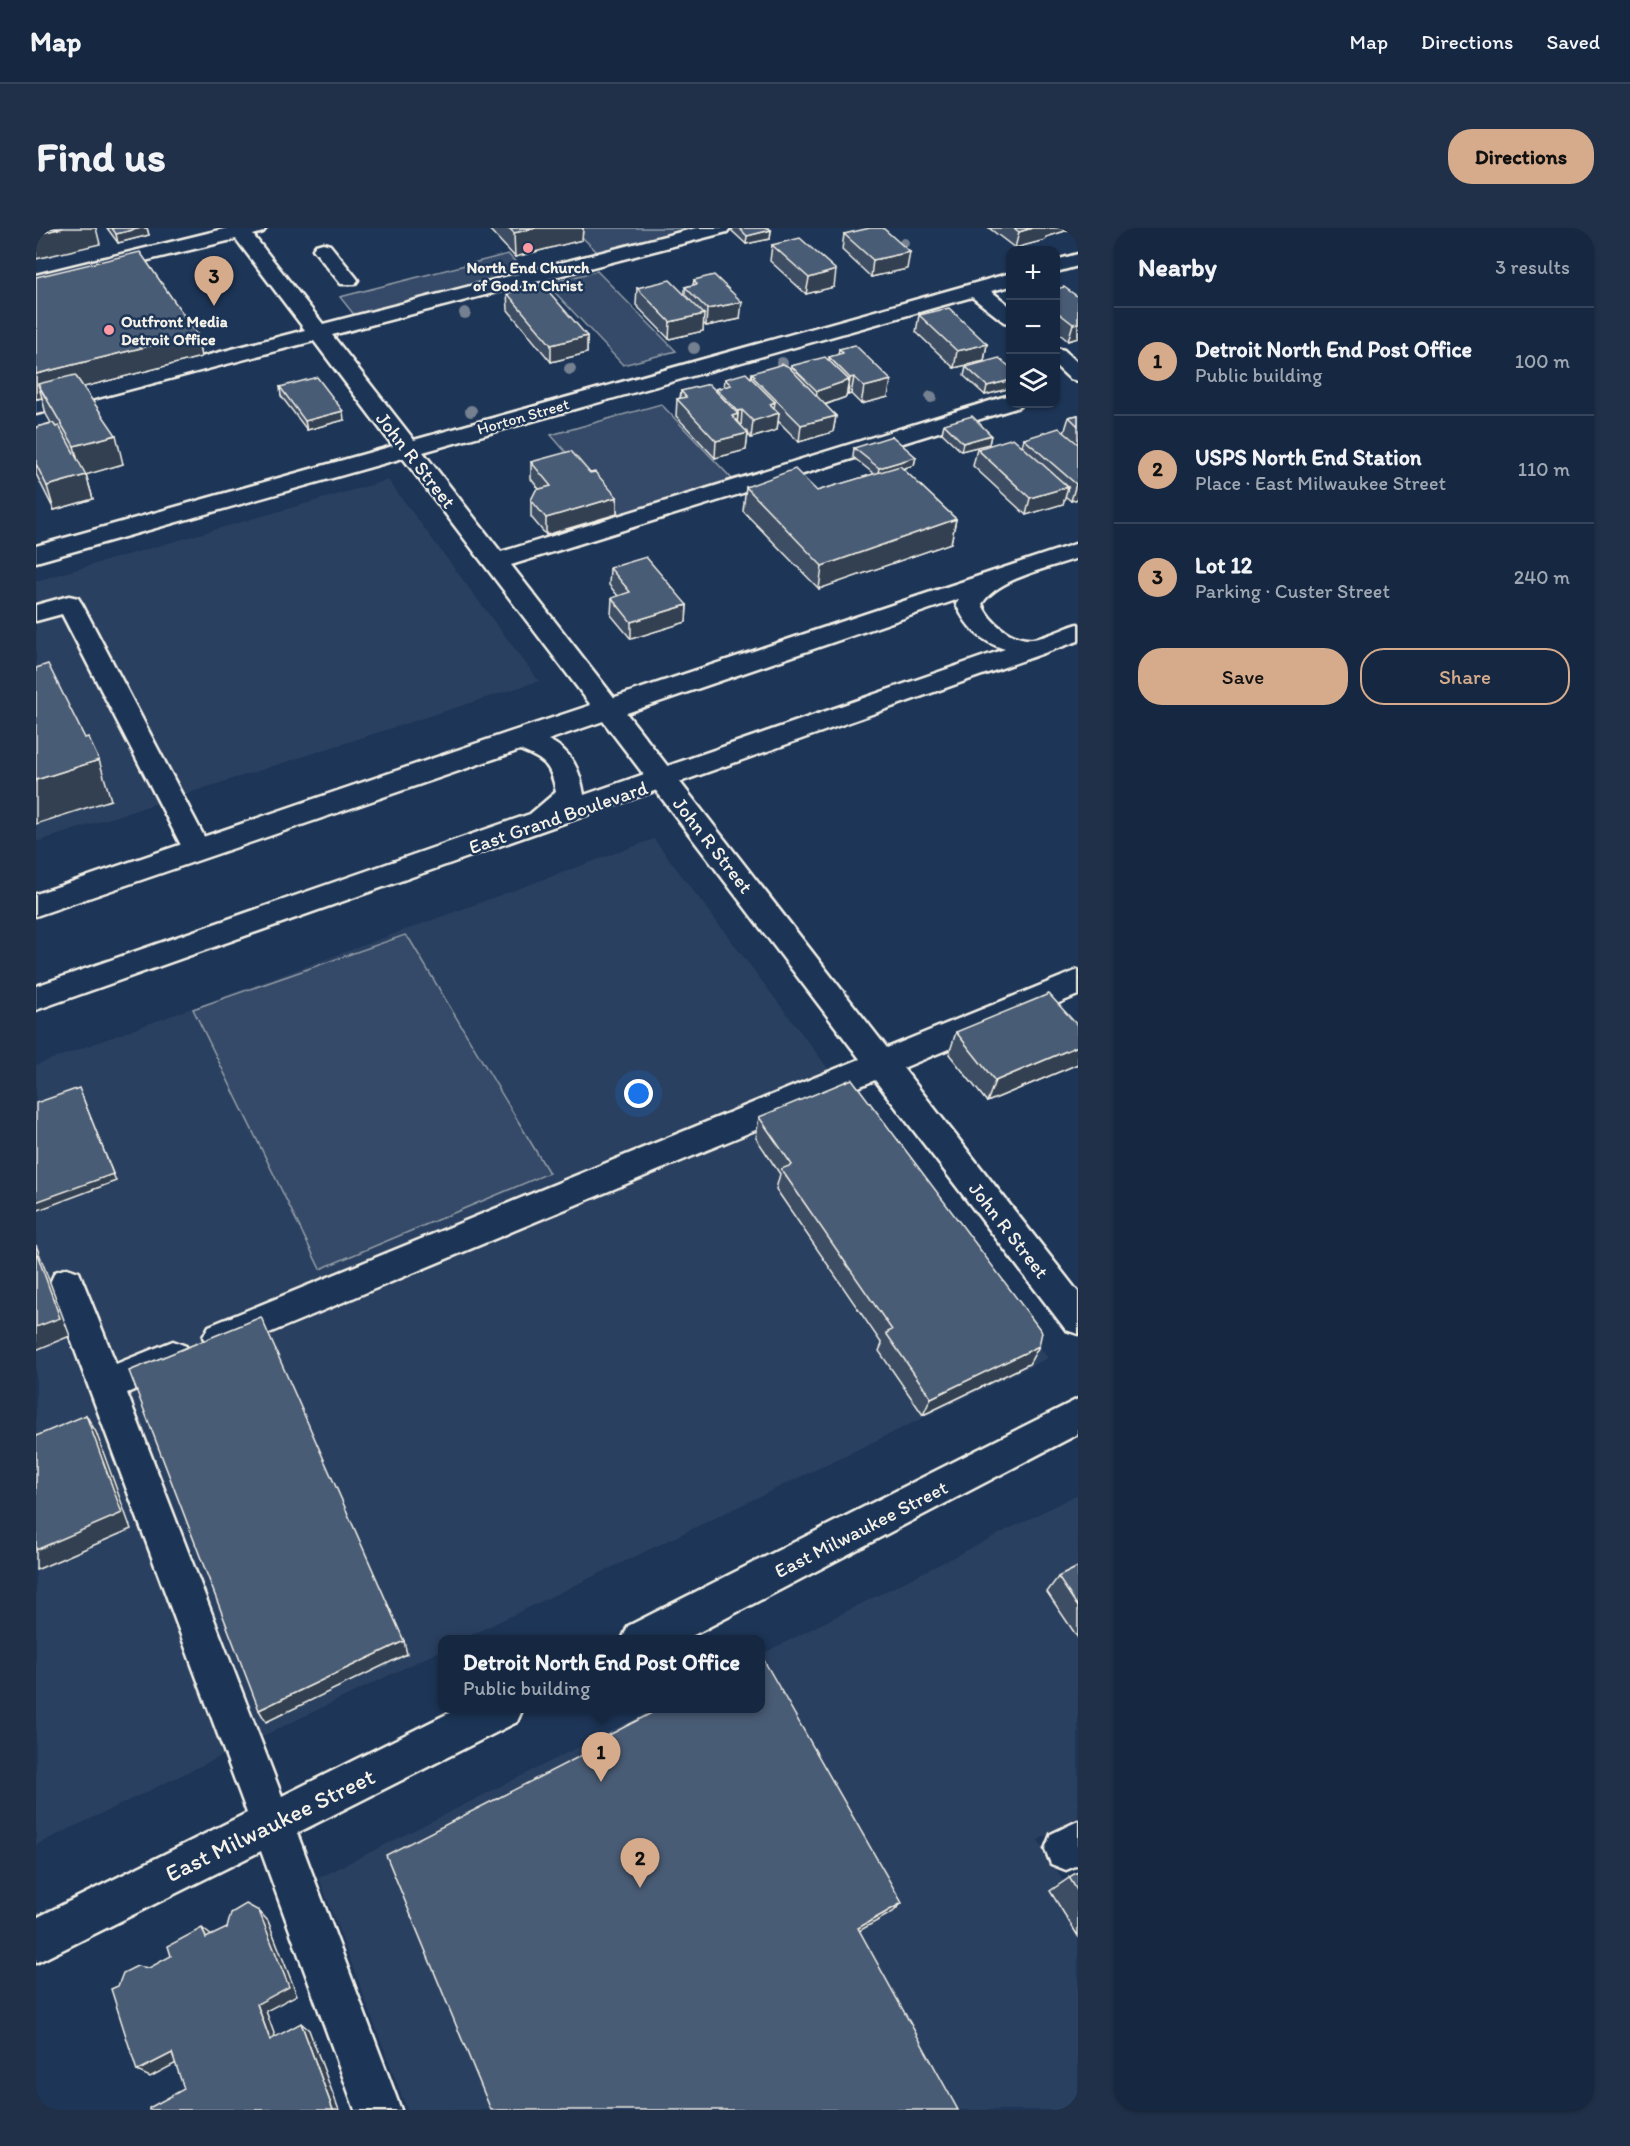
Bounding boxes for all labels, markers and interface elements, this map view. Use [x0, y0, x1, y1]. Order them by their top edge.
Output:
text: Map [30, 24, 81, 58]
text: Map [1350, 29, 1388, 54]
text: Directions [1421, 29, 1513, 54]
text: Saved [1546, 29, 1600, 54]
button: Directions [1448, 129, 1594, 184]
text: Find us [36, 131, 166, 182]
marker: North End Church of God In Christ [521, 241, 535, 255]
map controls [1006, 246, 1060, 408]
button: + [1006, 246, 1060, 300]
text: Nearby [1138, 251, 1217, 283]
text: 3 results [1495, 255, 1570, 279]
pin: 3 [194, 256, 234, 306]
place label: North End Church of God In Christ [466, 258, 590, 295]
button: − [1006, 300, 1060, 354]
place label: Outfront Media Detroit Office [121, 312, 228, 349]
marker: Outfront Media Detroit Office [102, 323, 116, 337]
text: Detroit North End Post Office [1195, 336, 1472, 363]
text: 1 [1153, 349, 1162, 373]
text: 100 m [1515, 349, 1570, 373]
button: layers [1006, 354, 1060, 408]
text: Public building [1195, 363, 1322, 387]
street label: Horton Street [475, 394, 571, 439]
street label: John R Street [371, 407, 461, 513]
text: USPS North End Station [1195, 444, 1422, 471]
text: 2 [1152, 457, 1163, 481]
text: 110 m [1518, 457, 1570, 481]
text: Place · East Milwaukee Street [1195, 471, 1446, 495]
text: Lot 12 [1195, 552, 1252, 579]
text: 3 [1152, 565, 1163, 589]
text: 240 m [1514, 565, 1570, 589]
text: Parking · Custer Street [1195, 579, 1390, 603]
button: Save [1138, 648, 1348, 705]
button: Share [1360, 648, 1570, 705]
street label: East Grand Boulevard [465, 775, 651, 859]
street label: John R Street [668, 792, 758, 898]
your location [624, 1079, 653, 1108]
street label: John R Street [964, 1177, 1054, 1283]
street label: East Milwaukee Street [770, 1475, 952, 1583]
popup [438, 1635, 765, 1713]
text: Detroit North End Post Office [463, 1649, 740, 1676]
text: Public building [463, 1676, 590, 1700]
pin: 1 [582, 1732, 620, 1782]
street label: East Milwaukee Street [160, 1761, 379, 1888]
pin: 2 [620, 1838, 660, 1888]

